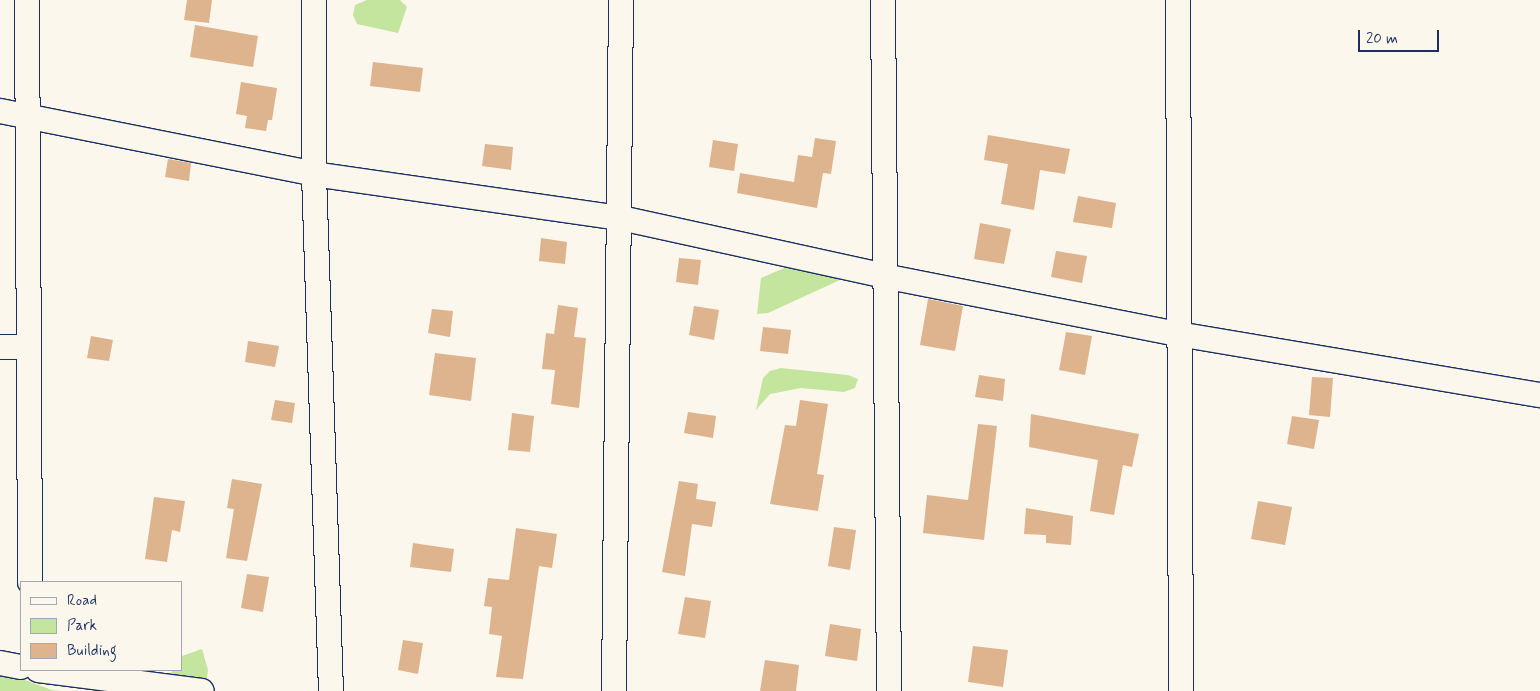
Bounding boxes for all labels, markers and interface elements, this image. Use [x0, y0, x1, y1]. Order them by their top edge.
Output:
scale bar [1360, 20, 1441, 52]
text: 20 m [1366, 29, 1398, 49]
legend [20, 581, 182, 671]
text: Road [67, 591, 97, 611]
text: Park [67, 616, 97, 636]
text: Building [67, 641, 117, 661]

